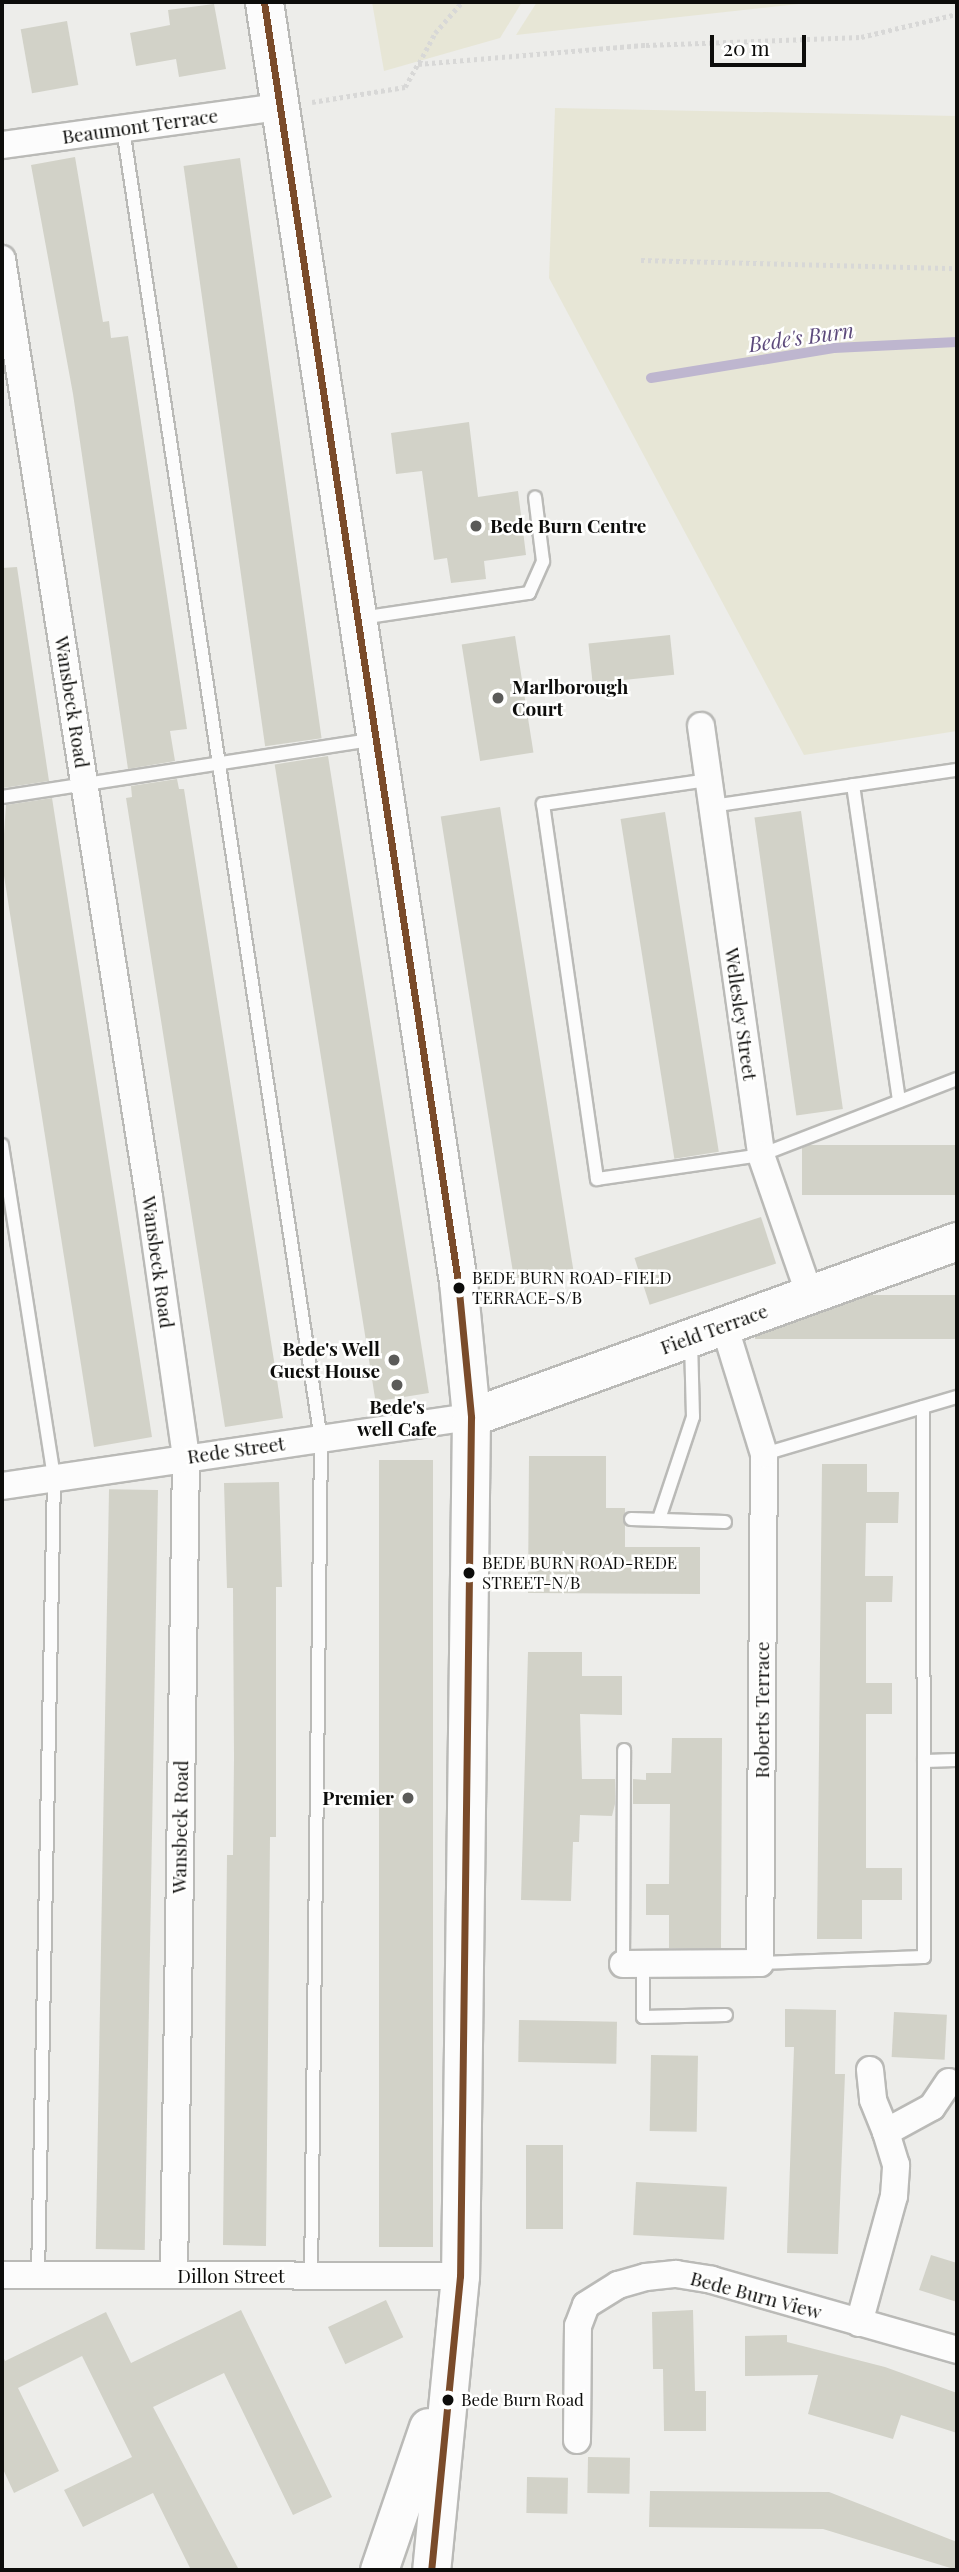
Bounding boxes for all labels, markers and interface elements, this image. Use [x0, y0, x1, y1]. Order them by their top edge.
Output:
scale bar [714, 21, 810, 65]
text: 20 m [723, 33, 770, 61]
street label: Beaumont Terrace [60, 104, 220, 148]
water label: Bede's Burn [747, 316, 855, 356]
place label: Bede Burn Centre [490, 515, 646, 537]
marker: Bede Burn Centre [468, 518, 484, 534]
street label: Wansbeck Road [50, 634, 94, 770]
place label: Marlborough Court [512, 676, 628, 720]
marker: Marlborough Court [490, 690, 506, 706]
street label: Wellesley Street [720, 946, 762, 1082]
street label: Wansbeck Road [137, 1194, 179, 1330]
place label: BEDE BURN ROAD-FIELD TERRACE-S/B [472, 1268, 671, 1308]
marker: BEDE BURN ROAD-FIELD TERRACE-S/B [452, 1281, 466, 1295]
street label: Field Terrace [657, 1299, 771, 1359]
place label: Bede's Well Guest House [270, 1338, 380, 1382]
marker: Bede's Well Guest House [386, 1352, 402, 1368]
marker: Bede's well Cafe [389, 1377, 405, 1393]
place label: Bede's well Cafe [357, 1396, 437, 1440]
street label: Rede Street [186, 1432, 286, 1468]
place label: BEDE BURN ROAD-REDE STREET-N/B [482, 1553, 677, 1593]
marker: BEDE BURN ROAD-REDE STREET-N/B [462, 1566, 476, 1580]
street label: Roberts Terrace [751, 1641, 773, 1779]
street label: Wansbeck Road [167, 1760, 193, 1894]
place label: Premier [322, 1787, 394, 1809]
marker: Premier [400, 1790, 416, 1806]
street label: Dillon Street [177, 2265, 285, 2287]
street label: Bede Burn View [688, 2266, 824, 2324]
place label: Bede Burn Road [461, 2390, 584, 2410]
marker: Bede Burn Road [441, 2393, 455, 2407]

